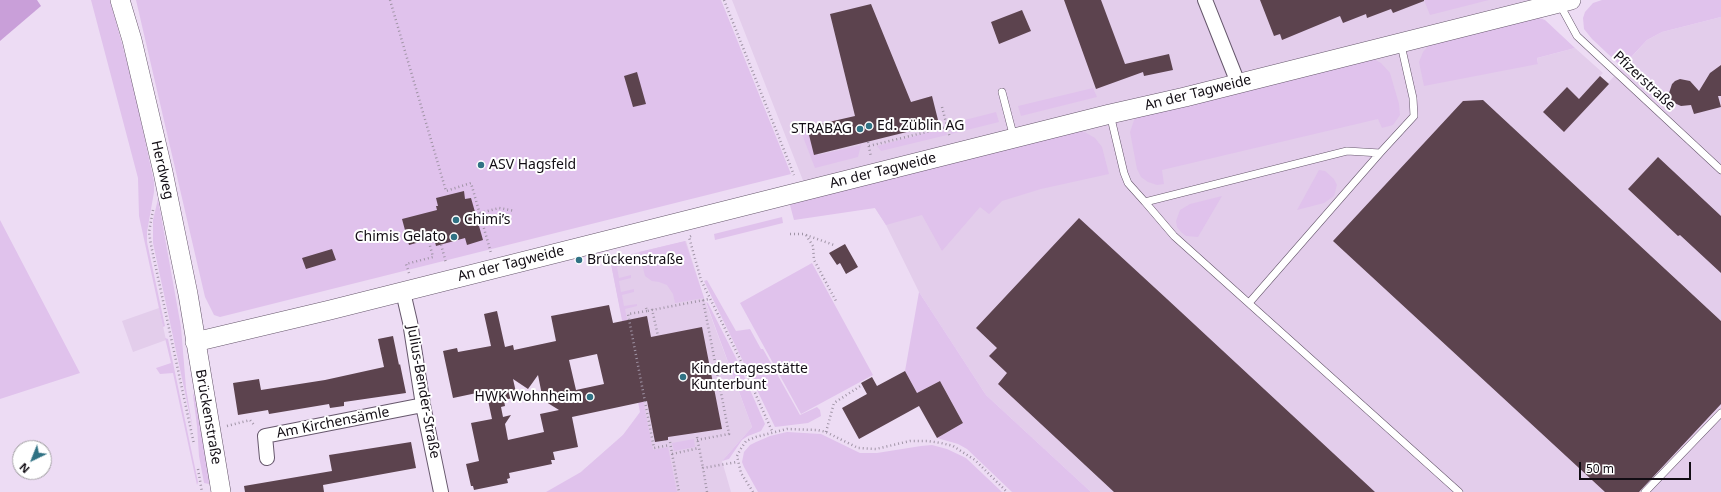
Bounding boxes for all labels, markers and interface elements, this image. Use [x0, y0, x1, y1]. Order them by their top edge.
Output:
street label: Pfizerstraße [1609, 48, 1679, 114]
street label: An der Tagweide [1143, 72, 1253, 114]
place label: Ed. Züblin AG [877, 118, 964, 134]
place label: STRABAG [791, 121, 852, 137]
marker: Ed. Züblin AG [864, 121, 874, 131]
marker: STRABAG [855, 124, 865, 134]
street label: Herdweg [147, 139, 177, 201]
street label: An der Tagweide [828, 150, 938, 192]
place label: ASV Hagsfeld [489, 157, 576, 173]
marker: ASV Hagsfeld [476, 160, 486, 170]
place label: Chimi’s [464, 212, 511, 228]
marker: Chimi’s [451, 215, 461, 225]
place label: Chimis Gelato [355, 229, 446, 245]
marker: Chimis Gelato [449, 232, 459, 242]
street label: An der Tagweide [456, 243, 566, 285]
place label: Brückenstraße [587, 252, 683, 268]
marker: Brückenstraße [574, 255, 584, 265]
street label: Julius-Bender-Straße [403, 324, 443, 460]
place label: Kindertagesstätte Kunterbunt [691, 361, 808, 394]
street label: Brückenstraße [191, 368, 225, 466]
marker: Kindertagesstätte Kunterbunt [678, 372, 688, 382]
place label: HWK Wohnheim [475, 389, 582, 405]
marker: HWK Wohnheim [585, 392, 595, 402]
street label: Am Kirchensämle [275, 404, 391, 442]
north arrow [12, 440, 52, 480]
scale bar [1581, 454, 1693, 480]
text: N [16, 460, 33, 477]
text: 50 m [1586, 460, 1614, 477]

